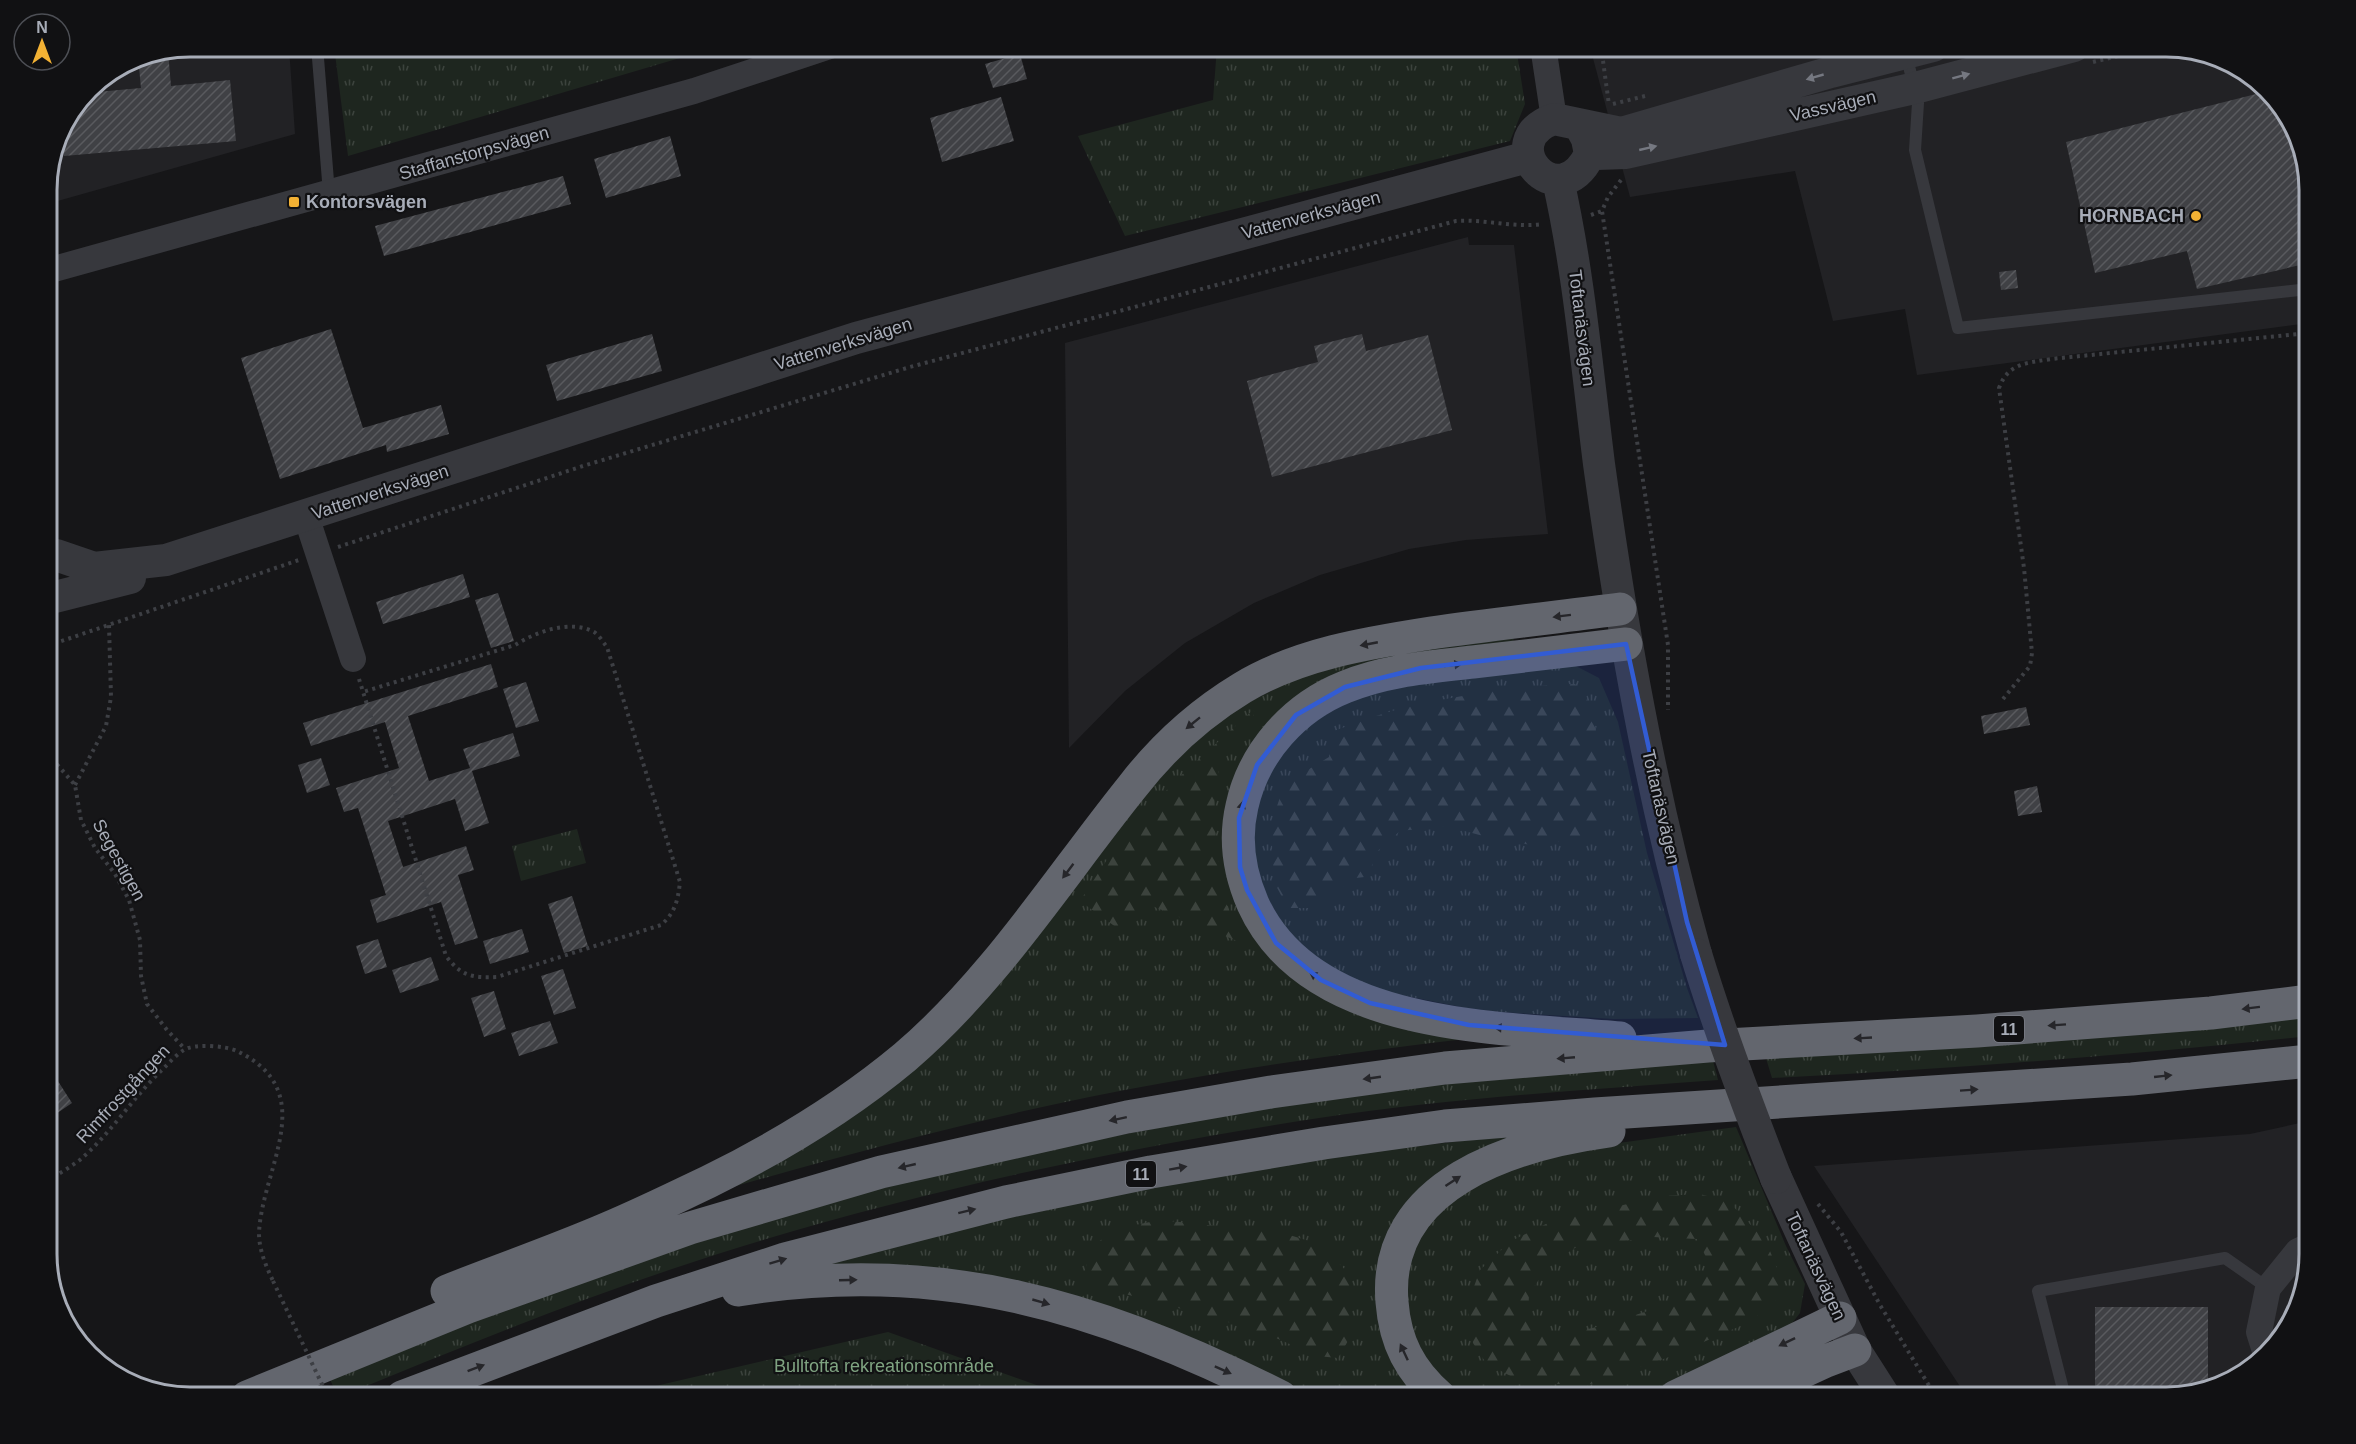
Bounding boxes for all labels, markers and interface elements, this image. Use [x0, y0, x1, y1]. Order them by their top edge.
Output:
north arrow [12, 12, 72, 72]
text: N [36, 19, 48, 36]
one-way arrow [1952, 70, 1970, 80]
one-way arrow [1806, 73, 1824, 82]
street label: Vassvägen [1788, 86, 1878, 126]
street label: Staffanstorpsvägen [397, 122, 551, 184]
one-way arrow [1639, 143, 1657, 153]
street label: Vattenverksvägen [1239, 187, 1383, 243]
place label: Kontorsvägen [306, 192, 427, 212]
marker: Kontorsvägen [287, 195, 301, 209]
place label: HORNBACH [2079, 206, 2184, 226]
marker: HORNBACH [2189, 209, 2203, 223]
street label: Toftanäsvägen [1565, 269, 1599, 387]
street label: Vattenverksvägen [772, 314, 914, 374]
street label: Vattenverksvägen [309, 460, 451, 524]
one-way arrow [1553, 611, 1572, 621]
one-way arrow [1360, 640, 1379, 649]
one-way arrow [1443, 660, 1462, 669]
one-way arrow [1186, 716, 1201, 728]
street label: Toftanäsvägen [1638, 748, 1684, 866]
one-way arrow [1237, 801, 1246, 820]
street label: Segestigen [88, 816, 150, 904]
one-way arrow [1061, 863, 1074, 879]
one-way arrow [1309, 971, 1325, 982]
one-way arrow [2242, 1004, 2261, 1013]
road number: 11 [1994, 1016, 2024, 1042]
one-way arrow [2048, 1020, 2067, 1030]
one-way arrow [1494, 1023, 1513, 1033]
one-way arrow [1853, 1033, 1872, 1043]
street label: Rimfrostgången [72, 1041, 174, 1147]
one-way arrow [1557, 1053, 1576, 1063]
one-way arrow [2154, 1071, 2173, 1081]
one-way arrow [1363, 1073, 1382, 1083]
one-way arrow [1959, 1085, 1978, 1095]
one-way arrow [1108, 1115, 1127, 1124]
road number: 11 [1126, 1161, 1156, 1187]
one-way arrow [897, 1162, 916, 1171]
one-way arrow [1169, 1163, 1188, 1172]
one-way arrow [1445, 1176, 1461, 1187]
one-way arrow [958, 1206, 976, 1216]
street label: Toftanäsvägen [1782, 1209, 1850, 1323]
one-way arrow [769, 1256, 787, 1265]
one-way arrow [838, 1275, 857, 1284]
one-way arrow [1032, 1298, 1050, 1307]
one-way arrow [1778, 1337, 1795, 1347]
one-way arrow [1400, 1344, 1409, 1361]
park label: Bulltofta rekreationsområde [774, 1356, 994, 1376]
one-way arrow [467, 1363, 485, 1373]
one-way arrow [1214, 1366, 1232, 1376]

